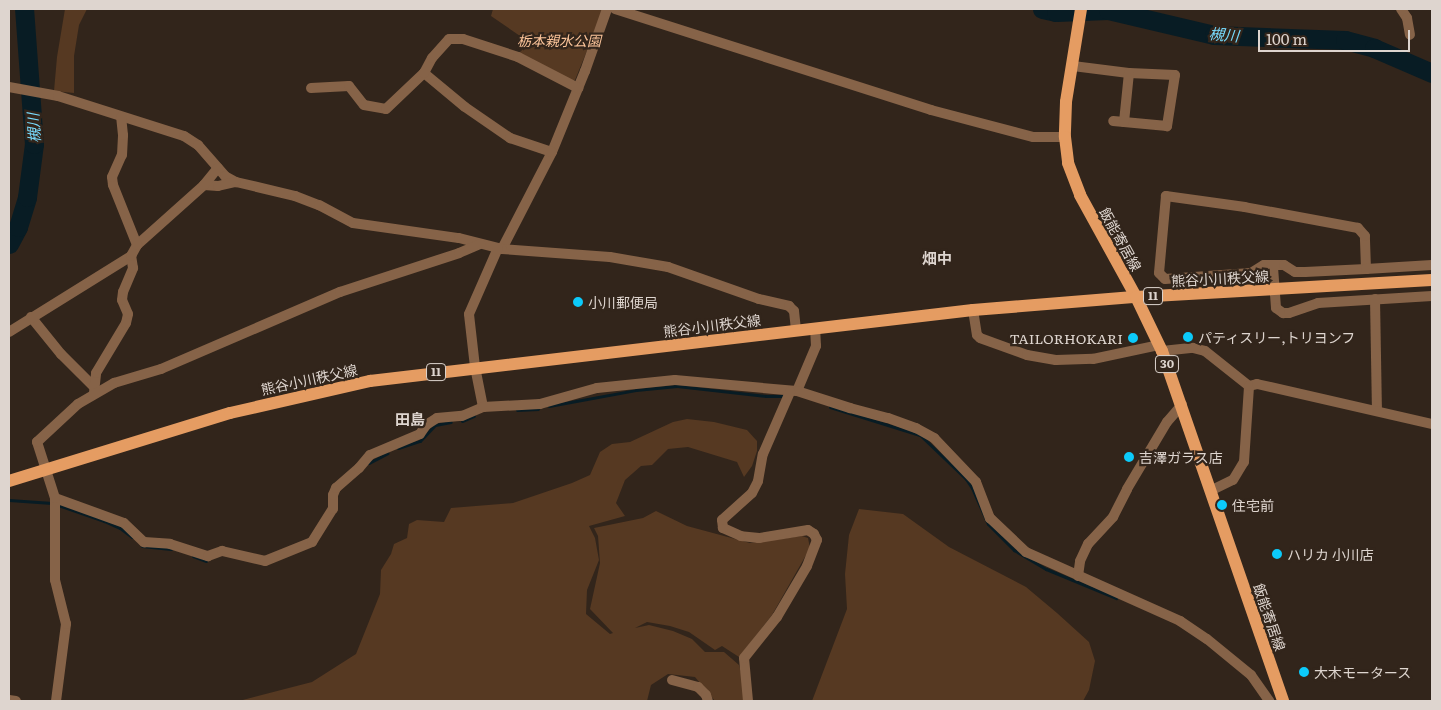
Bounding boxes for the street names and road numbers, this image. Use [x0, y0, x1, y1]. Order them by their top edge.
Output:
street label: 飯能寄居線 [1097, 204, 1145, 274]
street label: 熊谷小川秩父線 [1171, 267, 1269, 289]
road number: 11 [1143, 286, 1163, 306]
street label: 熊谷小川秩父線 [662, 311, 762, 339]
road number: 30 [1154, 354, 1180, 374]
street label: 熊谷小川秩父線 [259, 361, 359, 397]
road number: 11 [426, 362, 446, 382]
street label: 飯能寄居線 [1251, 581, 1289, 653]

